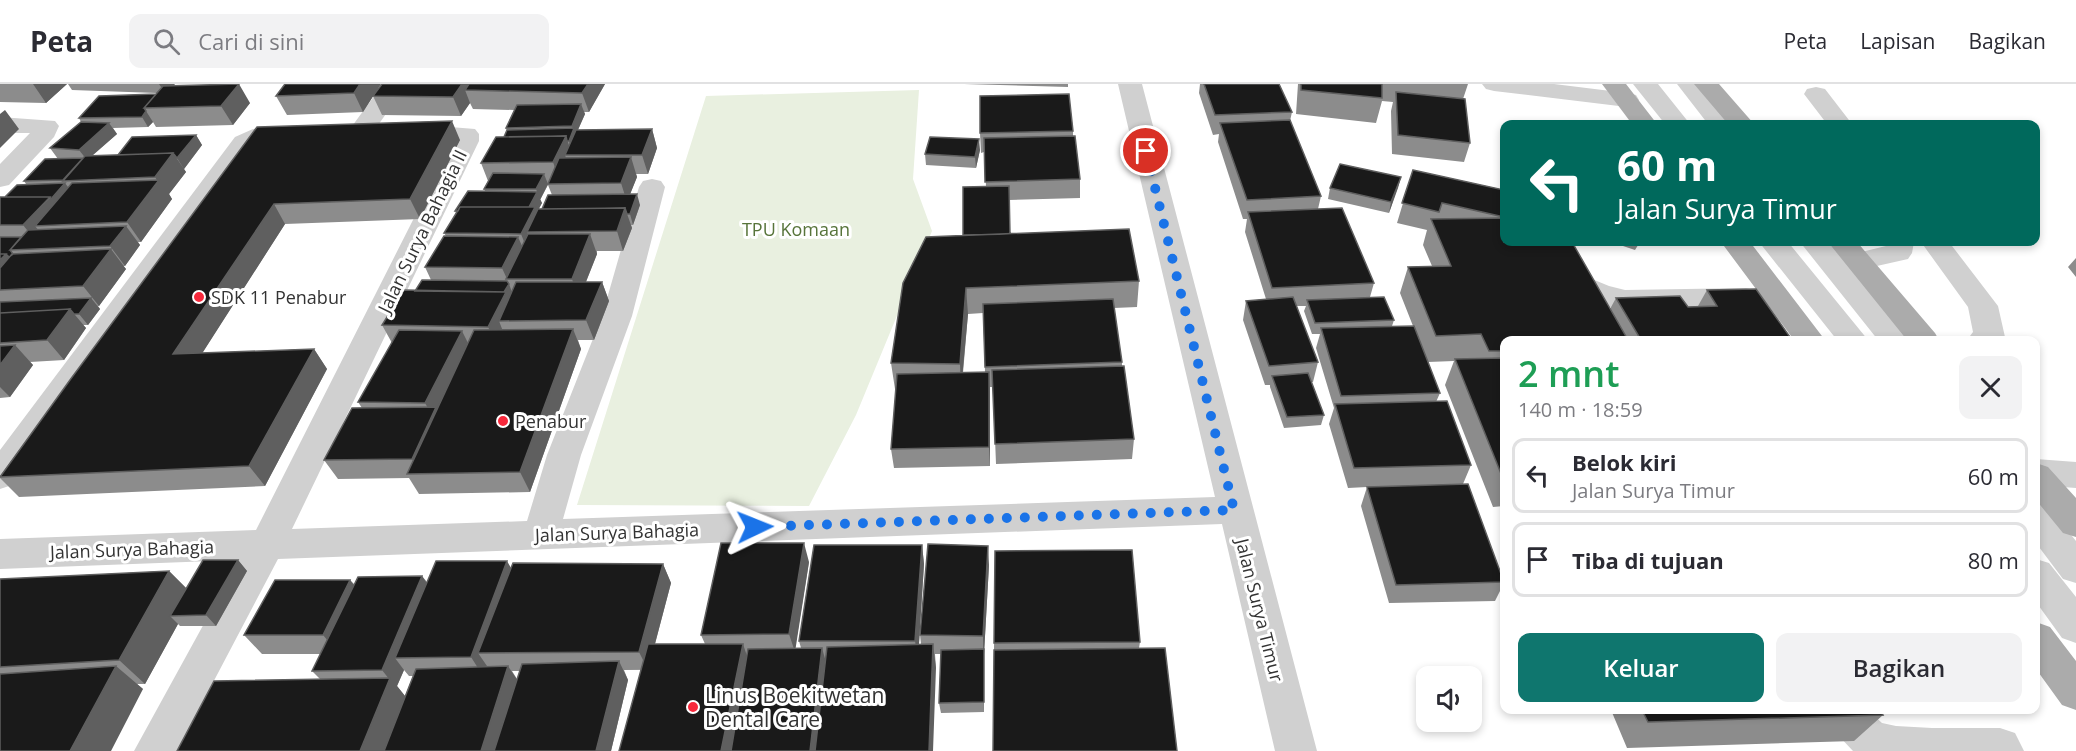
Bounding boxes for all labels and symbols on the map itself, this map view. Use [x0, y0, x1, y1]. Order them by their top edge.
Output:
pin [1120, 125, 1171, 176]
street label: Jalan Surya Bahagia II [371, 145, 472, 318]
park label: TPU Komaan [742, 217, 850, 241]
place label: SDK 11 Penabur [211, 285, 347, 309]
marker: SDK 11 Penabur [192, 290, 206, 304]
place label: Penabur [515, 409, 587, 433]
marker: Penabur [496, 414, 510, 428]
position arrow [723, 495, 787, 559]
street label: Jalan Surya Bahagia [533, 517, 699, 547]
street label: Jalan Surya Bahagia [48, 534, 214, 564]
street label: Jalan Surya Timur [1230, 534, 1290, 685]
place label: Linus Boekitwetan Dental Care [705, 681, 884, 733]
marker: Linus Boekitwetan Dental Care [686, 700, 700, 714]

